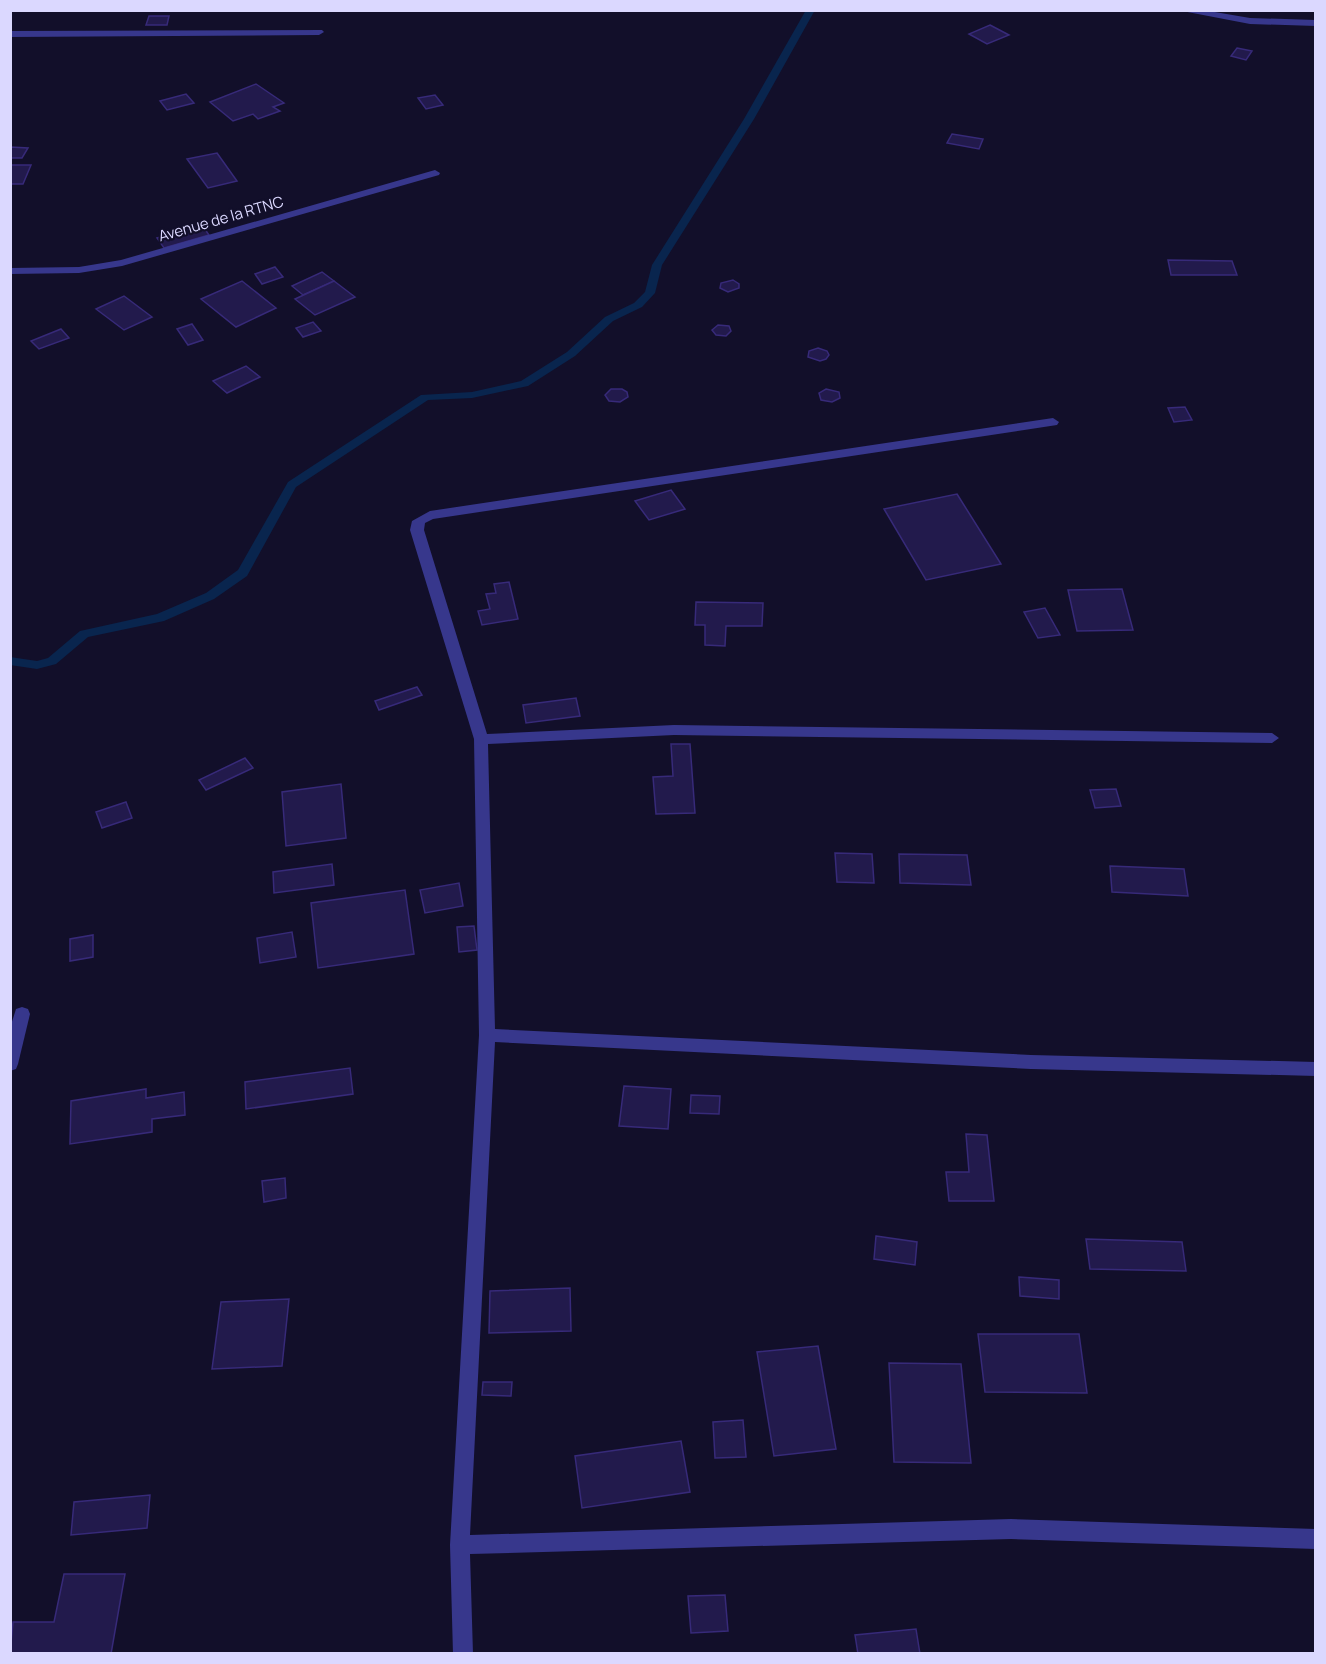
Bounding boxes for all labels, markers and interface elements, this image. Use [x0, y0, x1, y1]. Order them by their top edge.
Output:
street label: Avenue de la RTNC [156, 191, 286, 246]

